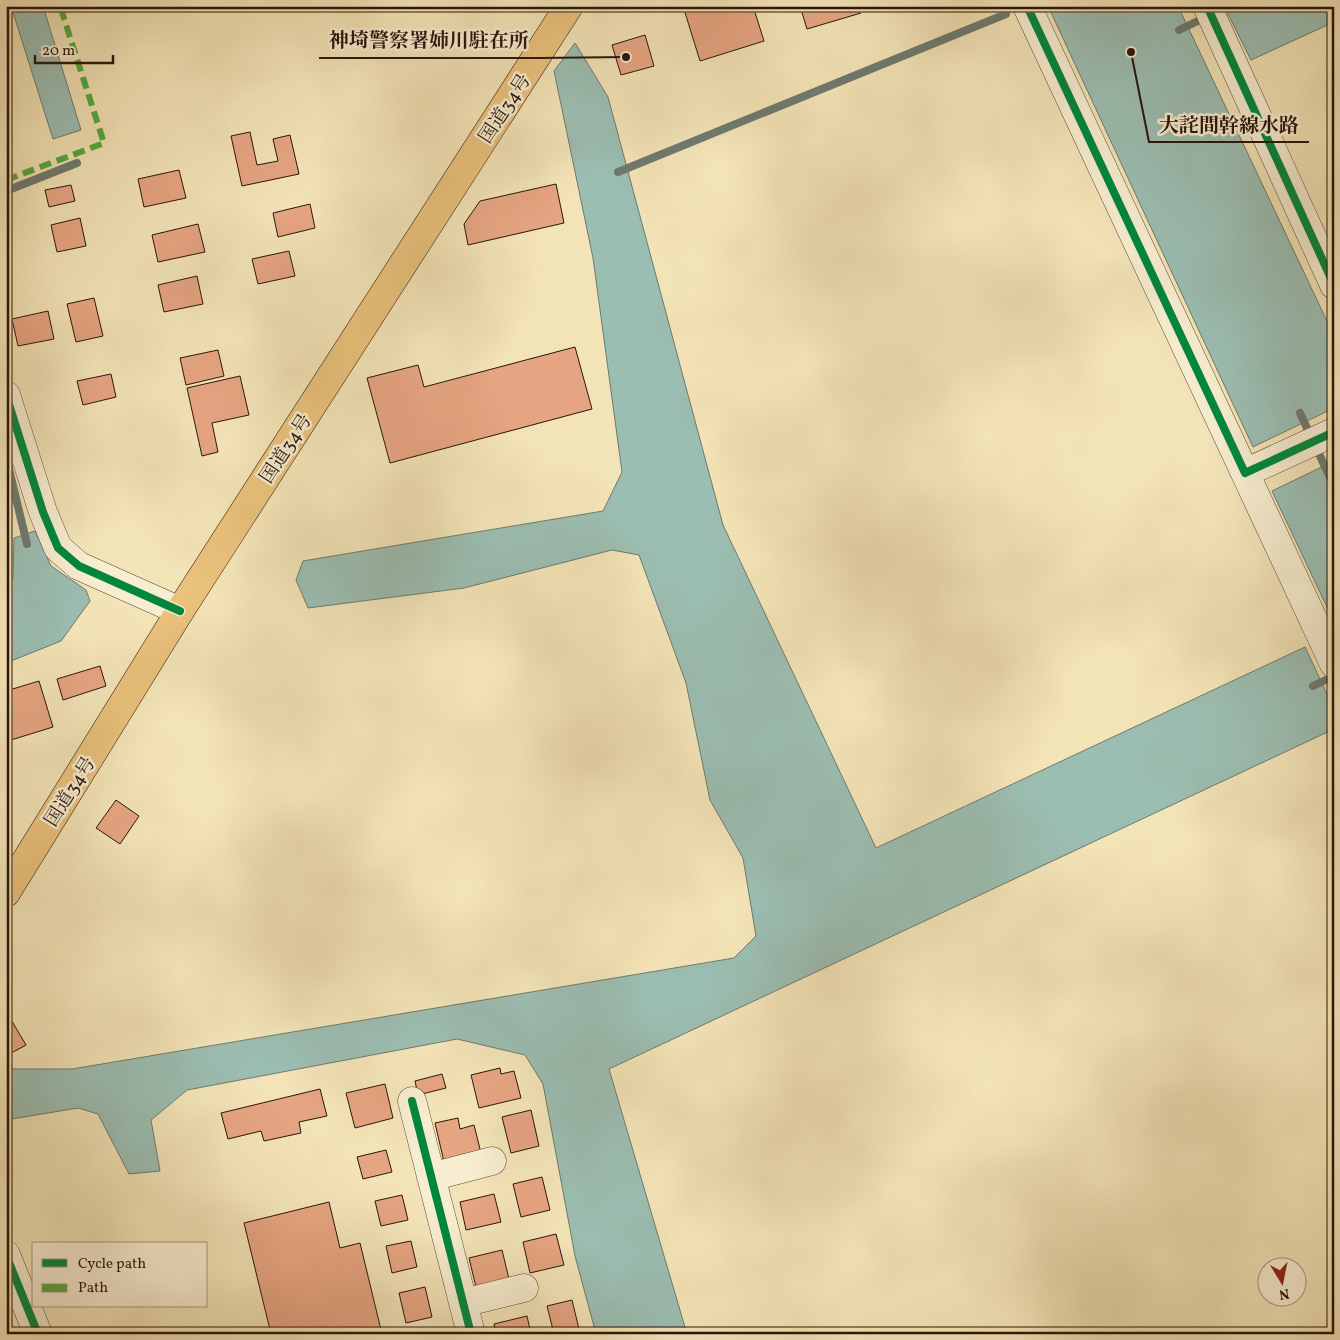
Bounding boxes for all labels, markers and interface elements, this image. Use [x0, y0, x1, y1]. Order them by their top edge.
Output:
callout: 神埼警察署姉川駐在所 [319, 23, 539, 58]
text: 神埼警察署姉川駐在所 [329, 28, 529, 56]
scale bar [35, 32, 112, 64]
text: 20 m [42, 41, 75, 62]
street label: 国道34号 [474, 69, 538, 149]
callout: 大詫間幹線水路 [1149, 107, 1309, 142]
text: 大詫間幹線水路 [1159, 113, 1299, 141]
street label: 国道34号 [255, 409, 319, 489]
street label: 国道34号 [39, 752, 102, 832]
legend [32, 1242, 208, 1308]
text: Cycle path [78, 1254, 146, 1275]
north arrow [1258, 1258, 1308, 1308]
text: Path [78, 1278, 108, 1299]
text: N [1277, 1283, 1291, 1304]

